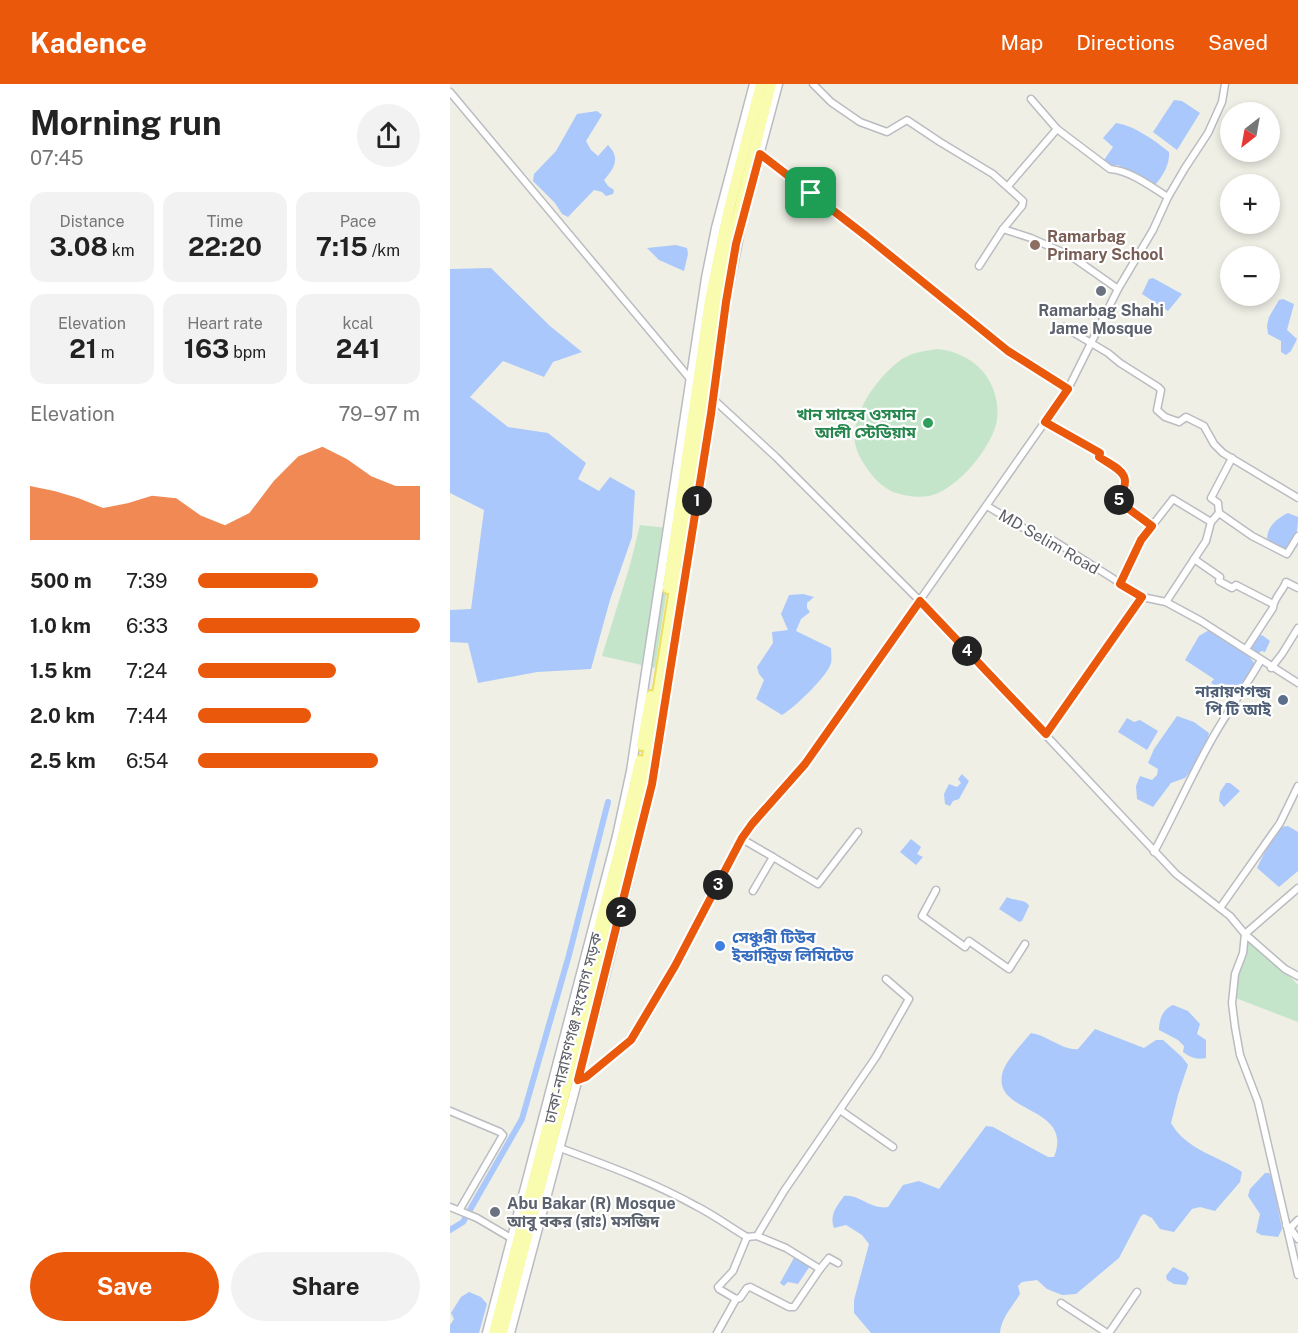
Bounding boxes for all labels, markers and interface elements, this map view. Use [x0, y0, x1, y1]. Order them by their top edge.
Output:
text: Kadence [30, 26, 147, 59]
text: Map [1001, 30, 1043, 55]
text: Directions [1076, 30, 1175, 55]
text: Saved [1208, 30, 1268, 55]
north arrow [1220, 102, 1280, 162]
map controls [1220, 102, 1280, 306]
text: Morning run [30, 104, 222, 142]
button: share [357, 104, 420, 167]
text: 07:45 [30, 146, 83, 170]
pin [785, 167, 836, 218]
button: + [1220, 174, 1280, 234]
icon: arrive [794, 176, 827, 209]
text: Distance [60, 212, 124, 231]
text: Time [207, 212, 243, 231]
text: Pace [340, 212, 376, 231]
place label: Ramarbag Primary School [1047, 227, 1164, 264]
text: 3.08 [49, 231, 108, 262]
text: 22:20 [188, 231, 262, 262]
text: 7:15 [316, 231, 368, 262]
marker: Ramarbag Primary School [1028, 238, 1042, 252]
text: km [108, 241, 135, 260]
text: /km [368, 241, 400, 260]
button: − [1220, 246, 1280, 306]
marker: Ramarbag Shahi Jame Mosque [1094, 284, 1108, 298]
place label: Ramarbag Shahi Jame Mosque [1038, 301, 1164, 338]
text: Elevation [58, 314, 126, 333]
text: Heart rate [187, 314, 263, 333]
text: kcal [343, 314, 373, 333]
text: 21 [69, 333, 97, 364]
text: 163 [184, 333, 229, 364]
text: 241 [336, 333, 380, 364]
text: m [97, 343, 115, 362]
text: bpm [229, 343, 266, 362]
text: Elevation [30, 402, 115, 426]
text: 79–97 m [338, 402, 420, 426]
place label: খান সাহেব ওসমান আলী স্টেডিয়াম [796, 405, 917, 442]
marker: খান সাহেব ওসমান আলী স্টেডিয়াম [921, 416, 935, 430]
pin: 5 [1104, 485, 1134, 515]
pin: 1 [682, 486, 712, 516]
text: 5 [1114, 490, 1124, 509]
text: 1 [694, 491, 700, 510]
street label: MD Selim Road [995, 505, 1103, 579]
text: 500 m [30, 569, 92, 593]
text: 7:39 [126, 569, 167, 593]
text: 1.0 km [30, 614, 91, 638]
text: 6:33 [126, 614, 168, 638]
pin: 4 [952, 636, 982, 666]
text: 4 [962, 641, 972, 660]
text: 1.5 km [30, 659, 91, 683]
text: 7:24 [126, 659, 167, 683]
place label: নারায়ণগন্জ পি টি আই [1194, 682, 1271, 719]
marker: নারায়ণগন্জ পি টি আই [1276, 693, 1290, 707]
text: 2.0 km [30, 704, 95, 728]
text: 7:44 [126, 704, 168, 728]
text: 2.5 km [30, 749, 96, 773]
text: 6:54 [126, 749, 168, 773]
pin: 3 [703, 870, 733, 900]
text: 3 [713, 875, 723, 894]
pin: 2 [606, 897, 636, 927]
text: 2 [616, 902, 626, 921]
place label: সেঞ্চুরী টিউব ইন্ডাস্ট্রিজ লিমিটেড [731, 928, 854, 965]
street label: ঢাকা-নারায়ণগঞ্জ সংযোগ সড়ক [540, 930, 606, 1126]
marker: সেঞ্চুরী টিউব ইন্ডাস্ট্রিজ লিমিটেড [713, 939, 727, 953]
place label: Abu Bakar (R) Mosque আবু বকর (রাঃ) মসজিদ [506, 1194, 676, 1232]
marker: Abu Bakar (R) Mosque আবু বকর (রাঃ) মসজিদ [488, 1205, 502, 1219]
button: Save [30, 1252, 219, 1321]
button: Share [231, 1252, 420, 1321]

